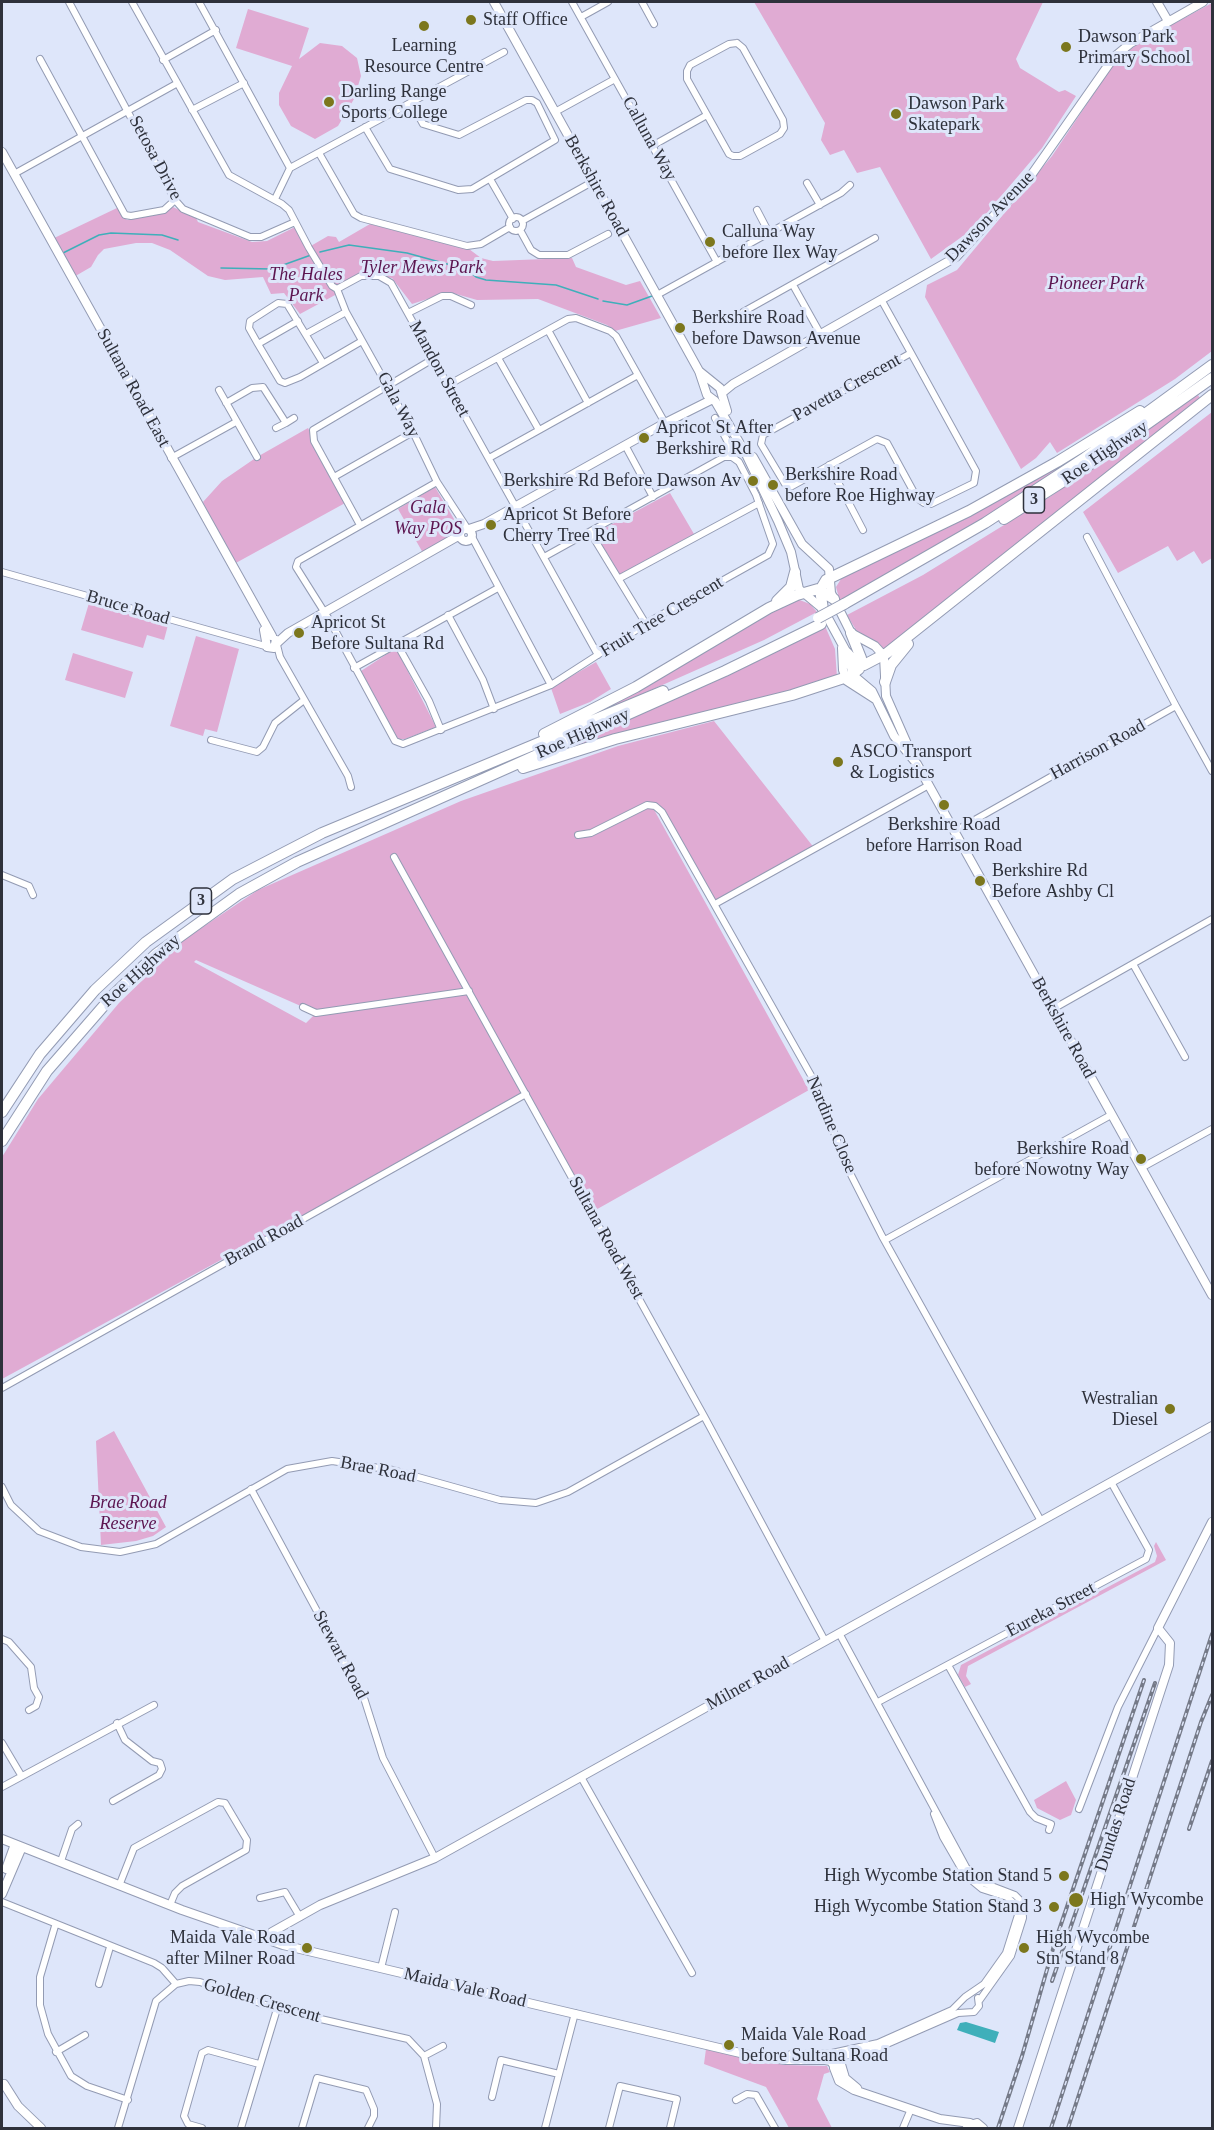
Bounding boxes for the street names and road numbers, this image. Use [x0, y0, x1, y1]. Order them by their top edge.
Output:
street label: Calluna Way [617, 93, 681, 185]
street label: Setosa Drive [124, 112, 186, 204]
street label: Berkshire Road [559, 132, 633, 240]
street label: Dawson Avenue [941, 167, 1039, 267]
street label: Mandon Street [404, 317, 474, 421]
street label: Sultana Road East [92, 325, 174, 451]
street label: Pavetta Crescent [789, 349, 905, 427]
street label: Gala Way [372, 369, 424, 441]
street label: Roe Highway [1058, 416, 1152, 490]
road number: 3 [1024, 487, 1044, 513]
street label: Fruit Tree Crescent [597, 572, 727, 662]
street label: Bruce Road [84, 586, 172, 630]
street label: Roe Highway [533, 704, 633, 764]
street label: Harrison Road [1047, 715, 1149, 785]
road number: 3 [190, 888, 212, 914]
street label: Roe Highway [97, 930, 185, 1012]
street label: Berkshire Road [1026, 974, 1100, 1082]
street label: Nardine Close [801, 1073, 861, 1177]
street label: Sultana Road West [563, 1173, 649, 1303]
street label: Brand Road [221, 1211, 307, 1271]
street label: Brae Road [338, 1452, 418, 1488]
street label: Eureka Street [1003, 1578, 1099, 1642]
street label: Stewart Road [308, 1607, 372, 1703]
street label: Milner Road [703, 1652, 793, 1716]
street label: Dundas Road [1091, 1775, 1141, 1875]
street label: Maida Vale Road [402, 1963, 528, 2013]
street label: Golden Crescent [201, 1974, 323, 2028]

